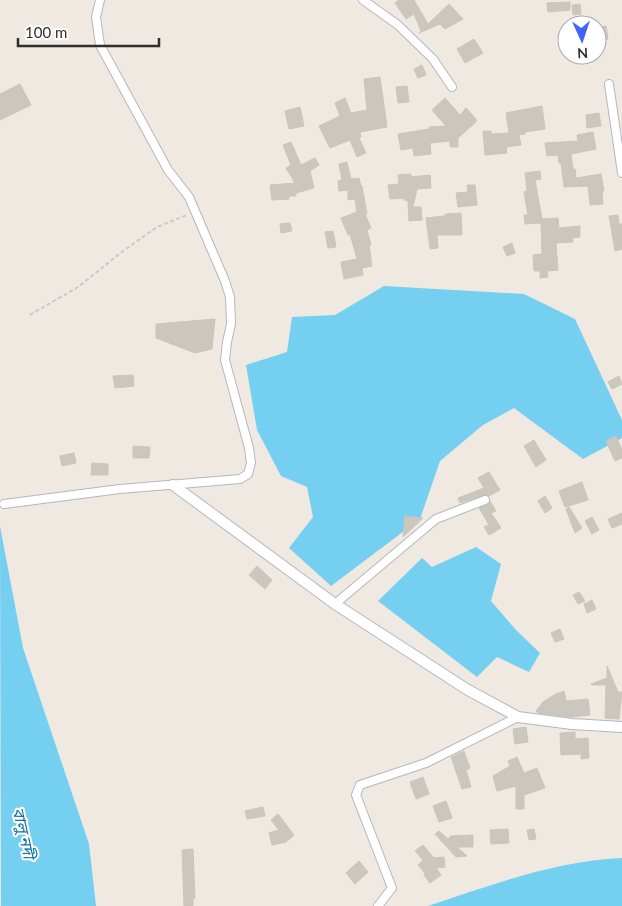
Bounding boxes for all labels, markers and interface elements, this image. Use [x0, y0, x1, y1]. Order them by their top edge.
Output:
scale bar [18, 15, 159, 47]
north arrow [557, 15, 607, 65]
text: 100 m [25, 23, 67, 41]
text: N [577, 45, 589, 62]
water label: বালু নদী [8, 805, 40, 863]

